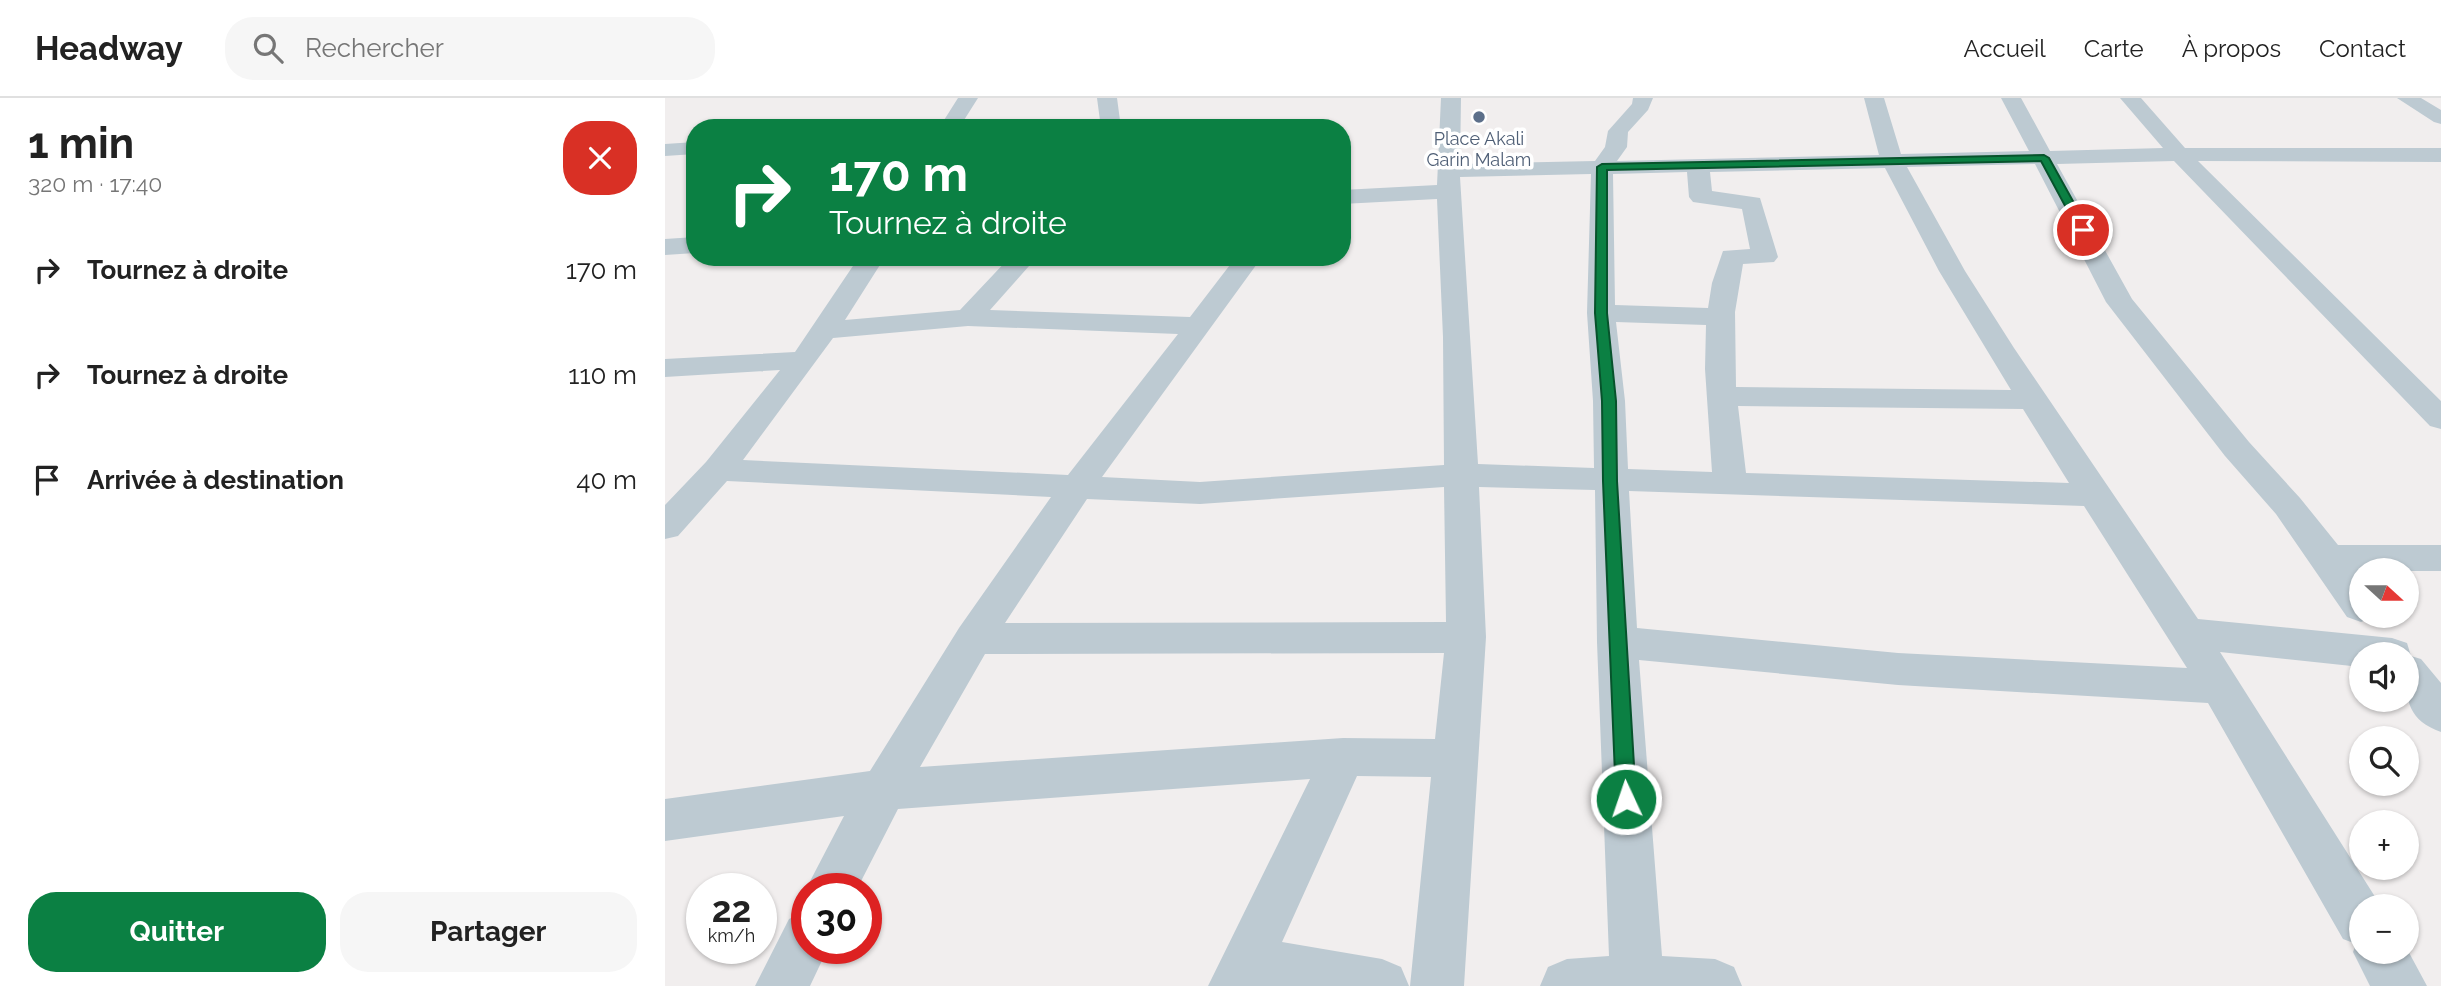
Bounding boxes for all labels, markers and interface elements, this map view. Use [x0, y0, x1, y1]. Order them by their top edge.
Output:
search box [225, 17, 715, 80]
text: Headway [35, 29, 183, 68]
icon: search [249, 29, 287, 67]
text: Rechercher [305, 33, 444, 63]
text: Accueil [1964, 34, 2046, 63]
text: Carte [2084, 34, 2144, 63]
text: À propos [2182, 34, 2281, 63]
text: Contact [2319, 34, 2406, 63]
marker: Place Akali Garin Malam [1471, 109, 1487, 125]
text: 1 min [28, 119, 134, 168]
button: close [563, 121, 637, 195]
place label: Place Akali Garin Malam [1427, 128, 1531, 170]
text: 170 m [829, 145, 968, 202]
icon: right [714, 147, 805, 238]
text: 320 m · 17:40 [28, 170, 162, 197]
pin [2053, 200, 2113, 260]
text: Tournez à droite [829, 204, 1067, 241]
icon: arrive [2064, 211, 2102, 249]
icon: right [28, 251, 66, 289]
text: Tournez à droite [87, 255, 288, 285]
text: 170 m [566, 255, 637, 285]
icon: right [28, 356, 66, 394]
text: Tournez à droite [87, 360, 288, 390]
text: 110 m [568, 360, 637, 390]
icon: arrive [28, 461, 66, 499]
text: Arrivée à destination [87, 465, 344, 495]
text: 40 m [576, 465, 637, 495]
north arrow [2349, 558, 2419, 628]
map controls [2349, 558, 2419, 964]
button: sound [2349, 642, 2419, 712]
button: search [2349, 726, 2419, 796]
position arrow [1589, 762, 1663, 836]
button: + [2349, 810, 2419, 880]
speed limit sign: 30 [791, 873, 882, 964]
text: 22 [712, 889, 751, 930]
button: Quitter [28, 892, 326, 972]
button: Partager [340, 892, 637, 972]
button: − [2349, 894, 2419, 964]
text: km/h [708, 925, 755, 946]

